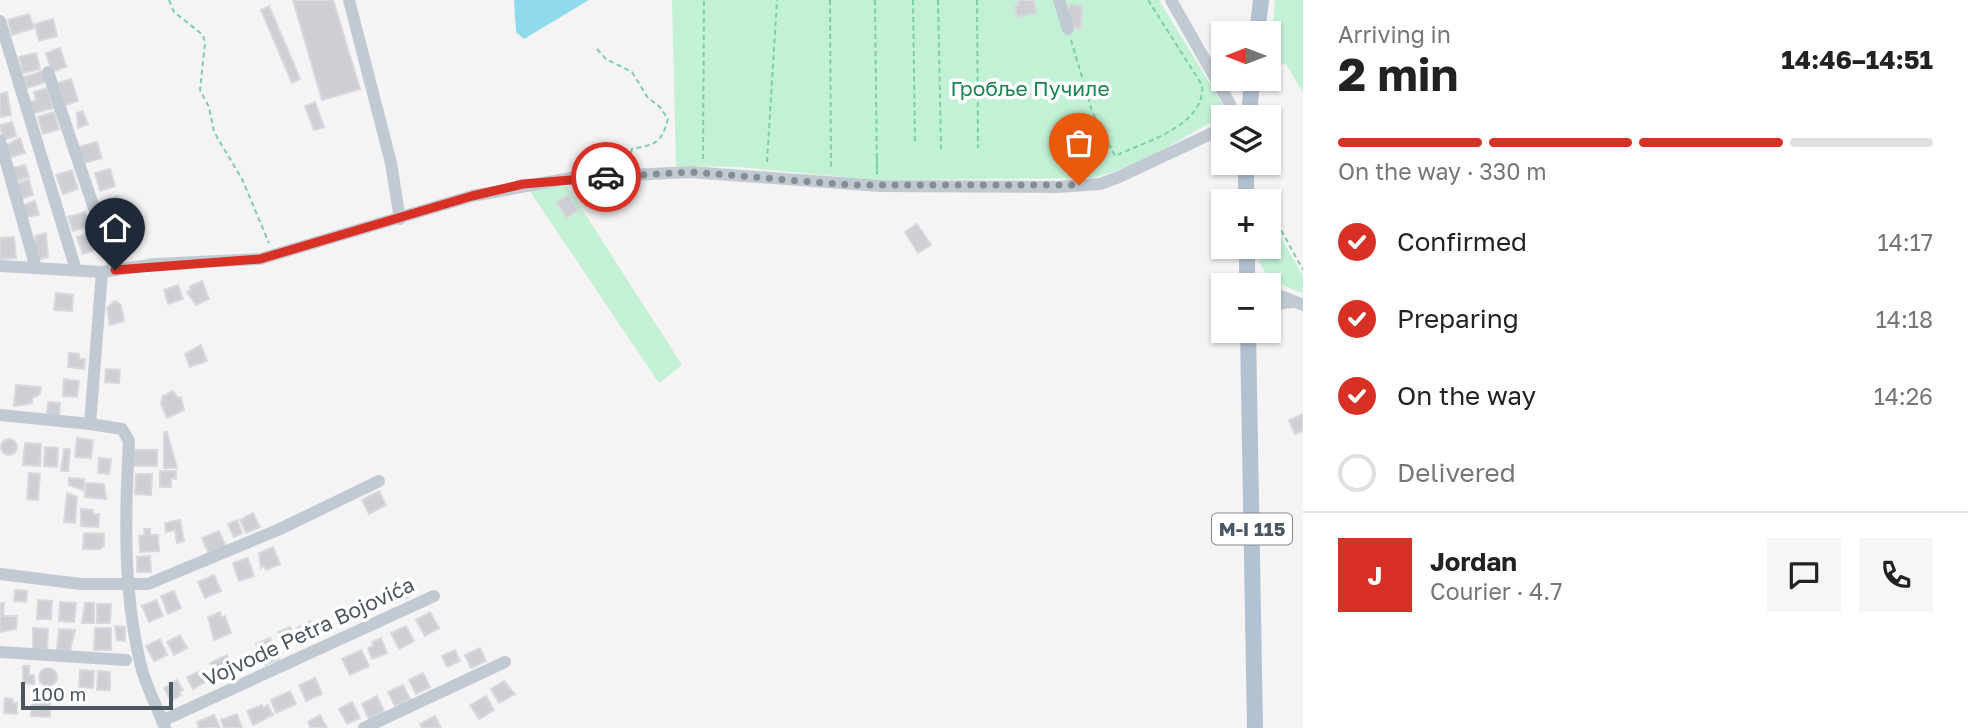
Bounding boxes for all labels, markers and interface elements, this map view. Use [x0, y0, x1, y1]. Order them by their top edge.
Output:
text: Arriving in [1338, 20, 1451, 48]
north arrow [1211, 21, 1281, 91]
map controls [1211, 21, 1281, 343]
text: 14:46–14:51 [1781, 44, 1933, 75]
text: 2 min [1338, 46, 1458, 101]
park label: Гробље Пучиле [950, 75, 1110, 101]
button: layers [1211, 105, 1281, 175]
pin [1049, 113, 1109, 185]
icon: bag [1060, 124, 1098, 162]
courier [571, 142, 641, 212]
text: On the way · 330 m [1338, 157, 1547, 185]
icon: car [587, 158, 625, 196]
button: + [1211, 189, 1281, 259]
pin [85, 198, 145, 270]
icon: home [96, 209, 134, 247]
icon: check [1338, 223, 1376, 261]
text: Confirmed [1397, 226, 1527, 257]
text: 14:17 [1878, 228, 1933, 256]
button: − [1211, 273, 1281, 343]
icon: check [1338, 300, 1376, 338]
text: Preparing [1397, 303, 1519, 334]
text: 14:18 [1876, 305, 1933, 333]
icon: check [1338, 377, 1376, 415]
text: On the way [1397, 380, 1536, 411]
text: 14:26 [1874, 382, 1933, 410]
text: Delivered [1397, 457, 1516, 488]
road number: M-I 115 [1212, 514, 1292, 544]
button: chat [1767, 538, 1841, 612]
button: phone [1859, 538, 1933, 612]
text: Jordan [1430, 546, 1517, 577]
text: J [1368, 560, 1382, 591]
street label: Vojvode Petra Bojovića [199, 571, 418, 691]
text: Courier · 4.7 [1430, 577, 1562, 605]
scale bar [21, 679, 173, 711]
text: 100 m [32, 682, 86, 705]

